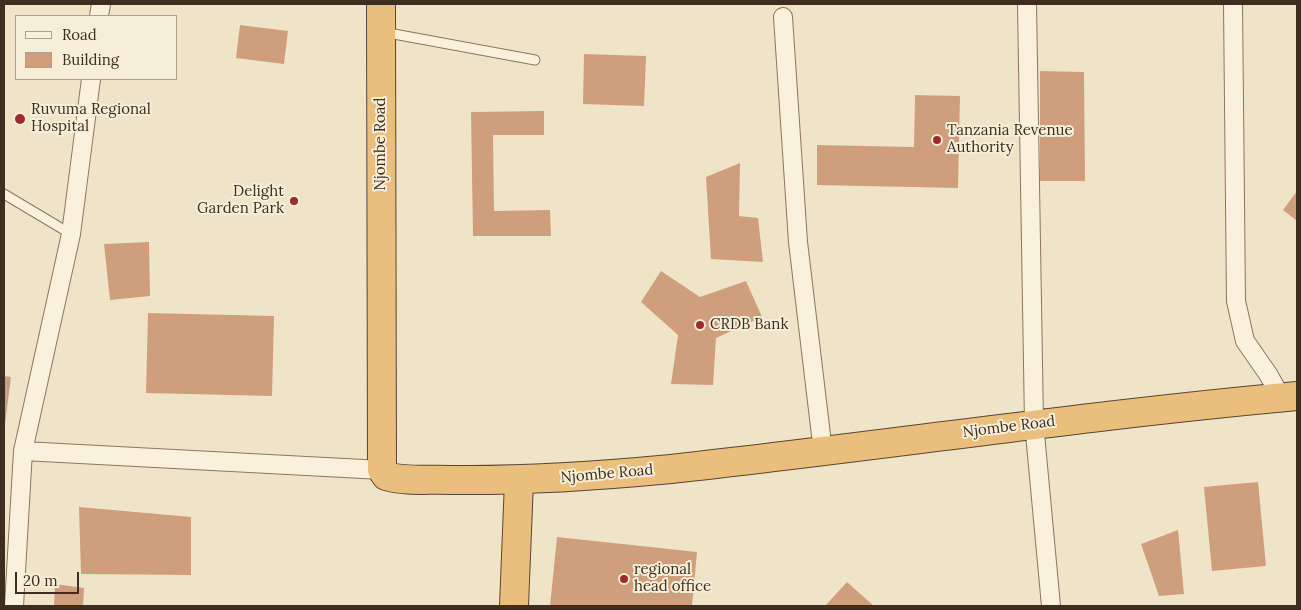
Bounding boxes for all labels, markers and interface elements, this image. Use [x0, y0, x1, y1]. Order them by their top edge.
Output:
legend [15, 15, 178, 80]
text: Road [62, 25, 97, 44]
text: Building [62, 50, 119, 69]
street label: Njombe Road [372, 97, 390, 191]
place label: Ruvuma Regional Hospital [31, 101, 151, 136]
marker: Ruvuma Regional Hospital [13, 112, 27, 126]
place label: Tanzania Revenue Authority [947, 122, 1073, 157]
marker: Tanzania Revenue Authority [931, 134, 943, 146]
place label: Delight Garden Park [197, 183, 284, 218]
marker: Delight Garden Park [288, 195, 300, 207]
place label: CRDB Bank [710, 316, 788, 334]
marker: CRDB Bank [694, 319, 706, 331]
street label: Njombe Road [962, 412, 1056, 442]
street label: Njombe Road [560, 461, 654, 487]
place label: regional head office [634, 561, 711, 596]
scale bar [18, 562, 81, 594]
text: 20 m [23, 571, 58, 590]
marker: regional head office [618, 573, 630, 585]

